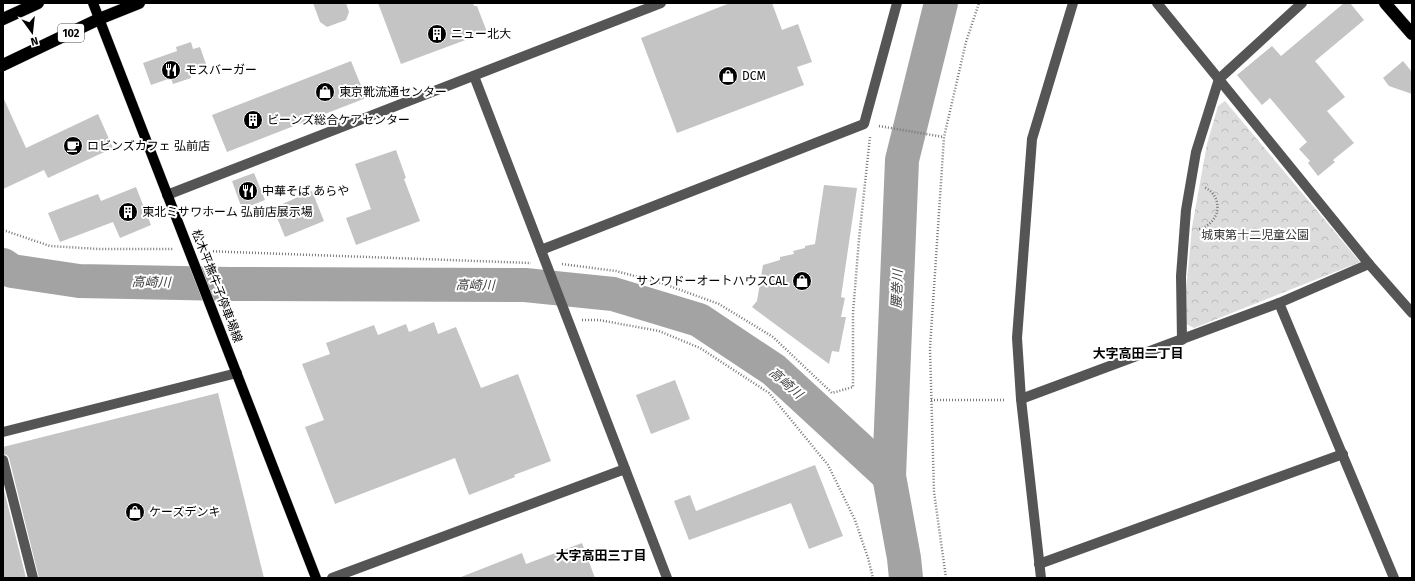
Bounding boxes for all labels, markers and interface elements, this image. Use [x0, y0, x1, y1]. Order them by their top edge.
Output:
north arrow [12, 12, 52, 52]
building icon: ニュー北大 [426, 23, 448, 45]
road number: 102 [58, 24, 84, 42]
place label: ニュー北大 [451, 27, 511, 41]
text: N [29, 34, 40, 48]
restaurant icon: モスバーガー [160, 59, 182, 81]
place label: モスバーガー [185, 63, 257, 77]
shop icon: DCM [717, 65, 739, 87]
place label: DCM [742, 69, 766, 83]
shop icon: 東京靴流通センター [314, 81, 336, 103]
place label: 東京靴流通センター [339, 85, 447, 99]
building icon: ビーンズ総合ケアセンター [242, 109, 264, 131]
place label: ビーンズ総合ケアセンター [267, 113, 410, 127]
cafe icon: ロビンズカフェ 弘前店 [62, 135, 84, 157]
place label: ロビンズカフェ 弘前店 [87, 139, 210, 153]
restaurant icon: 中華そば あらや [237, 180, 259, 202]
place label: 中華そば あらや [262, 184, 349, 198]
building icon: 東北ミサワホーム 弘前店展示場 [117, 201, 139, 223]
place label: 東北ミサワホーム 弘前店展示場 [142, 205, 313, 219]
street label: 松木平撫牛子停車場線 [189, 227, 245, 345]
park label: 城東第十二児童公園 [1201, 228, 1309, 242]
water label: 腰巻川 [889, 267, 905, 309]
shop icon: サンワドーオートハウスCAL [791, 270, 813, 292]
water label: 高崎川 [131, 274, 173, 290]
place label: サンワドーオートハウスCAL [636, 274, 788, 288]
water label: 高崎川 [455, 277, 497, 293]
district label: 大字高田二丁目 [1092, 346, 1184, 361]
water label: 高崎川 [766, 365, 807, 403]
shop icon: ケーズデンキ [124, 501, 146, 523]
place label: ケーズデンキ [149, 505, 220, 519]
district label: 大字高田三丁目 [555, 548, 647, 563]

